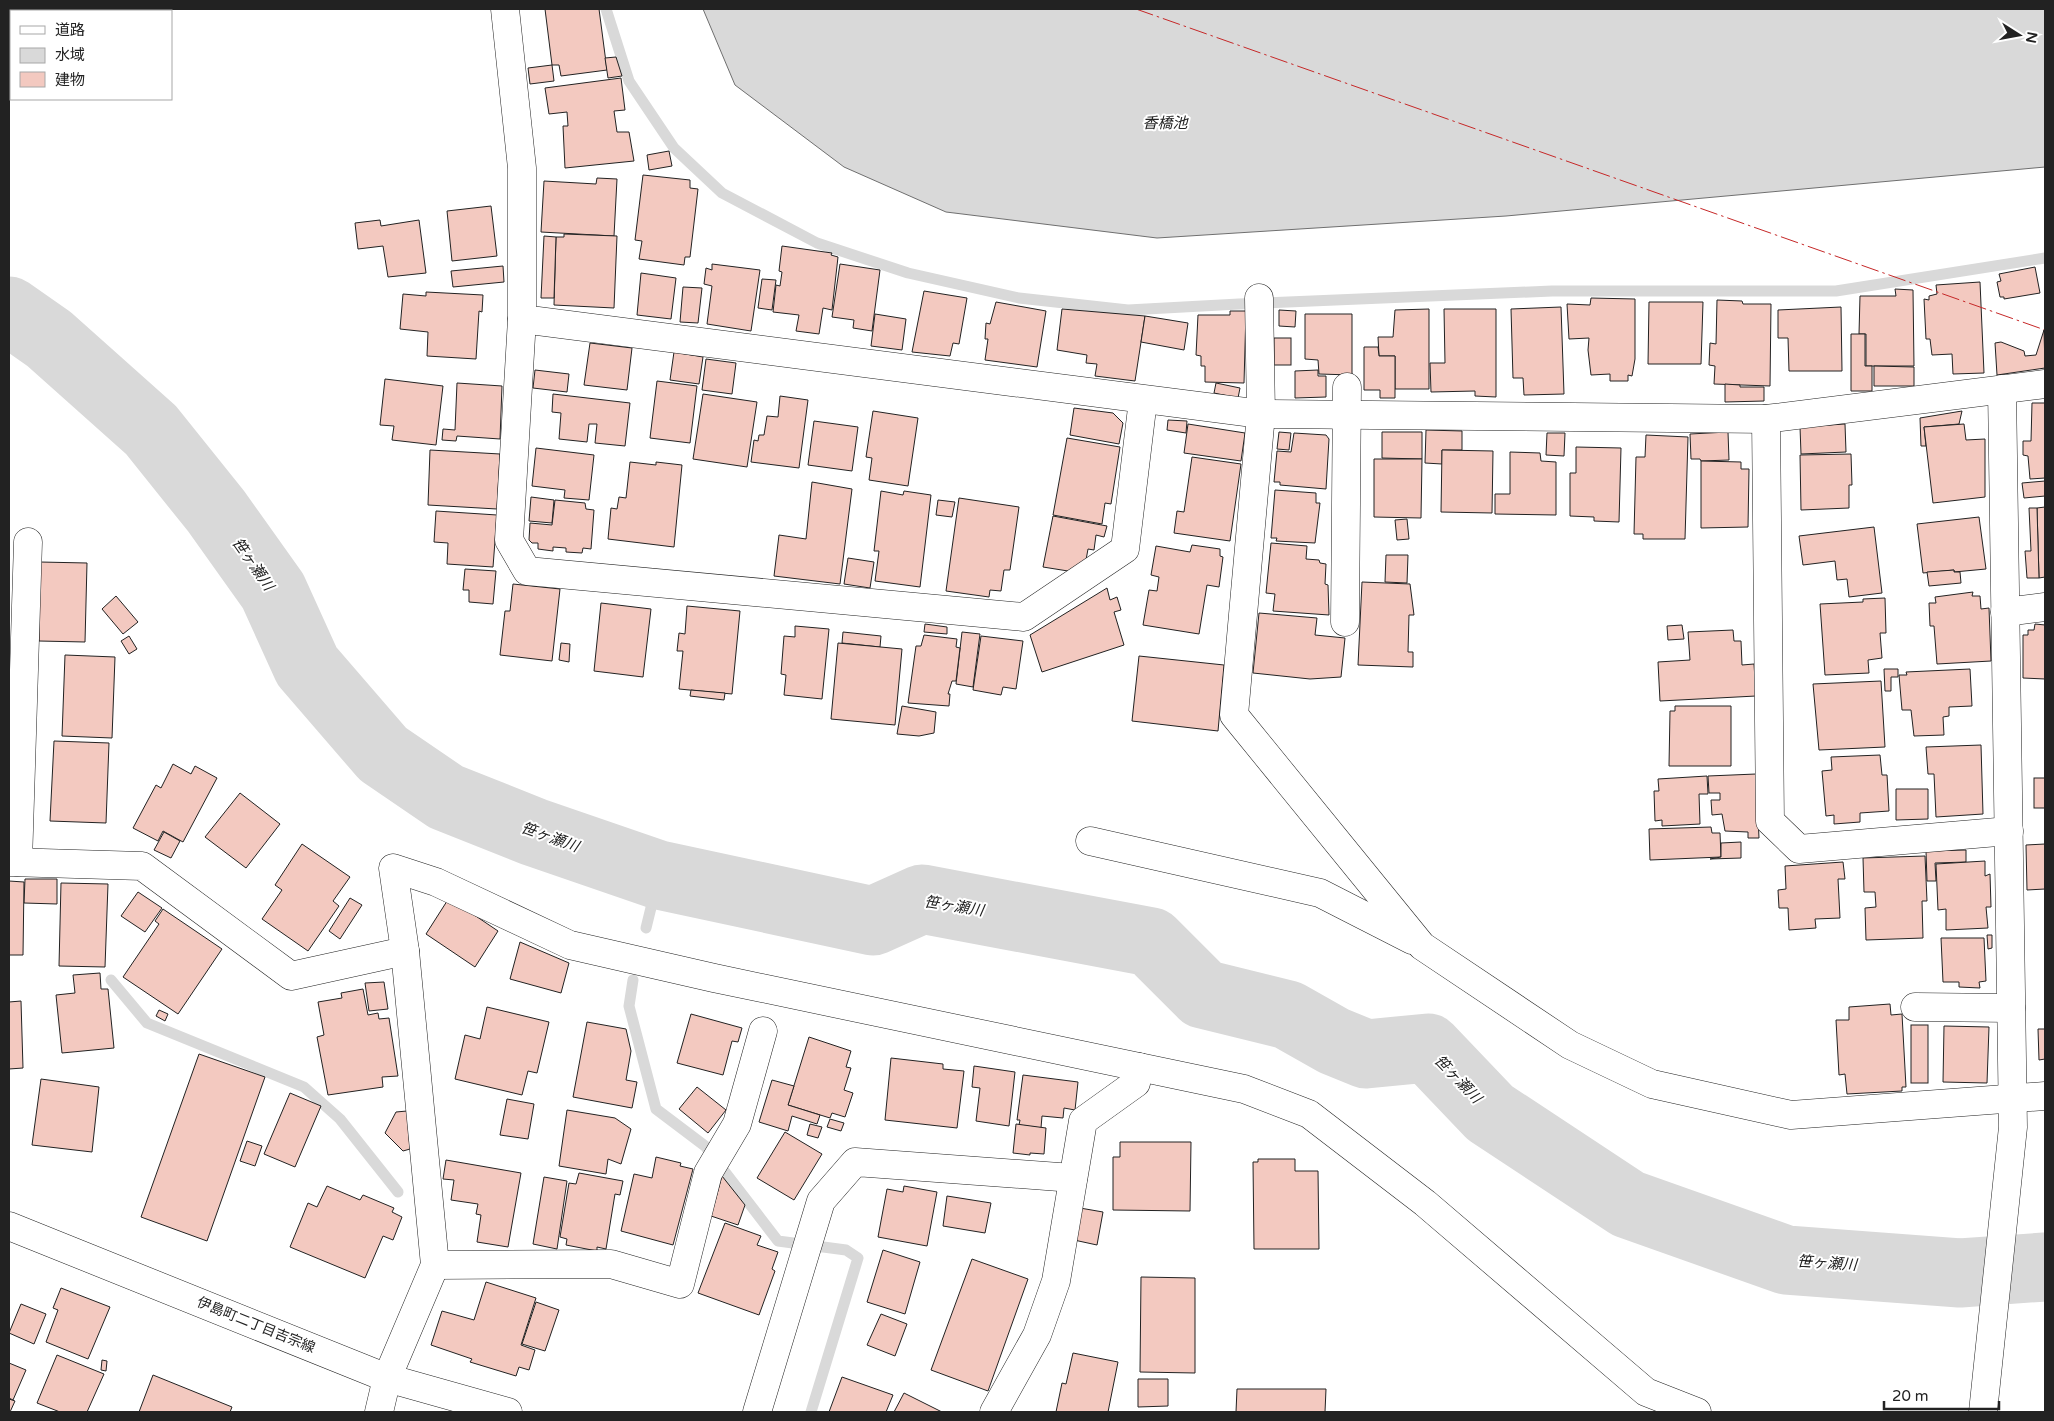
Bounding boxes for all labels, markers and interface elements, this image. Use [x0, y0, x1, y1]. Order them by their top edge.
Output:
legend [10, 10, 172, 100]
north arrow [1994, 10, 2044, 60]
text: 道路 [55, 21, 85, 39]
text: N [2022, 30, 2041, 45]
text: 水域 [55, 46, 85, 64]
text: 建物 [55, 71, 85, 89]
water label: 香橋池 [1142, 114, 1189, 132]
water label: 笹ヶ瀬川 [228, 534, 279, 595]
water label: 笹ヶ瀬川 [519, 818, 583, 856]
water label: 笹ヶ瀬川 [923, 892, 987, 920]
water label: 笹ヶ瀬川 [1431, 1051, 1487, 1108]
water label: 笹ヶ瀬川 [1796, 1252, 1860, 1274]
street label: 伊島町二丁目吉宗線 [194, 1294, 318, 1356]
scale bar [1884, 1378, 1999, 1410]
text: 20 m [1892, 1387, 1929, 1405]

